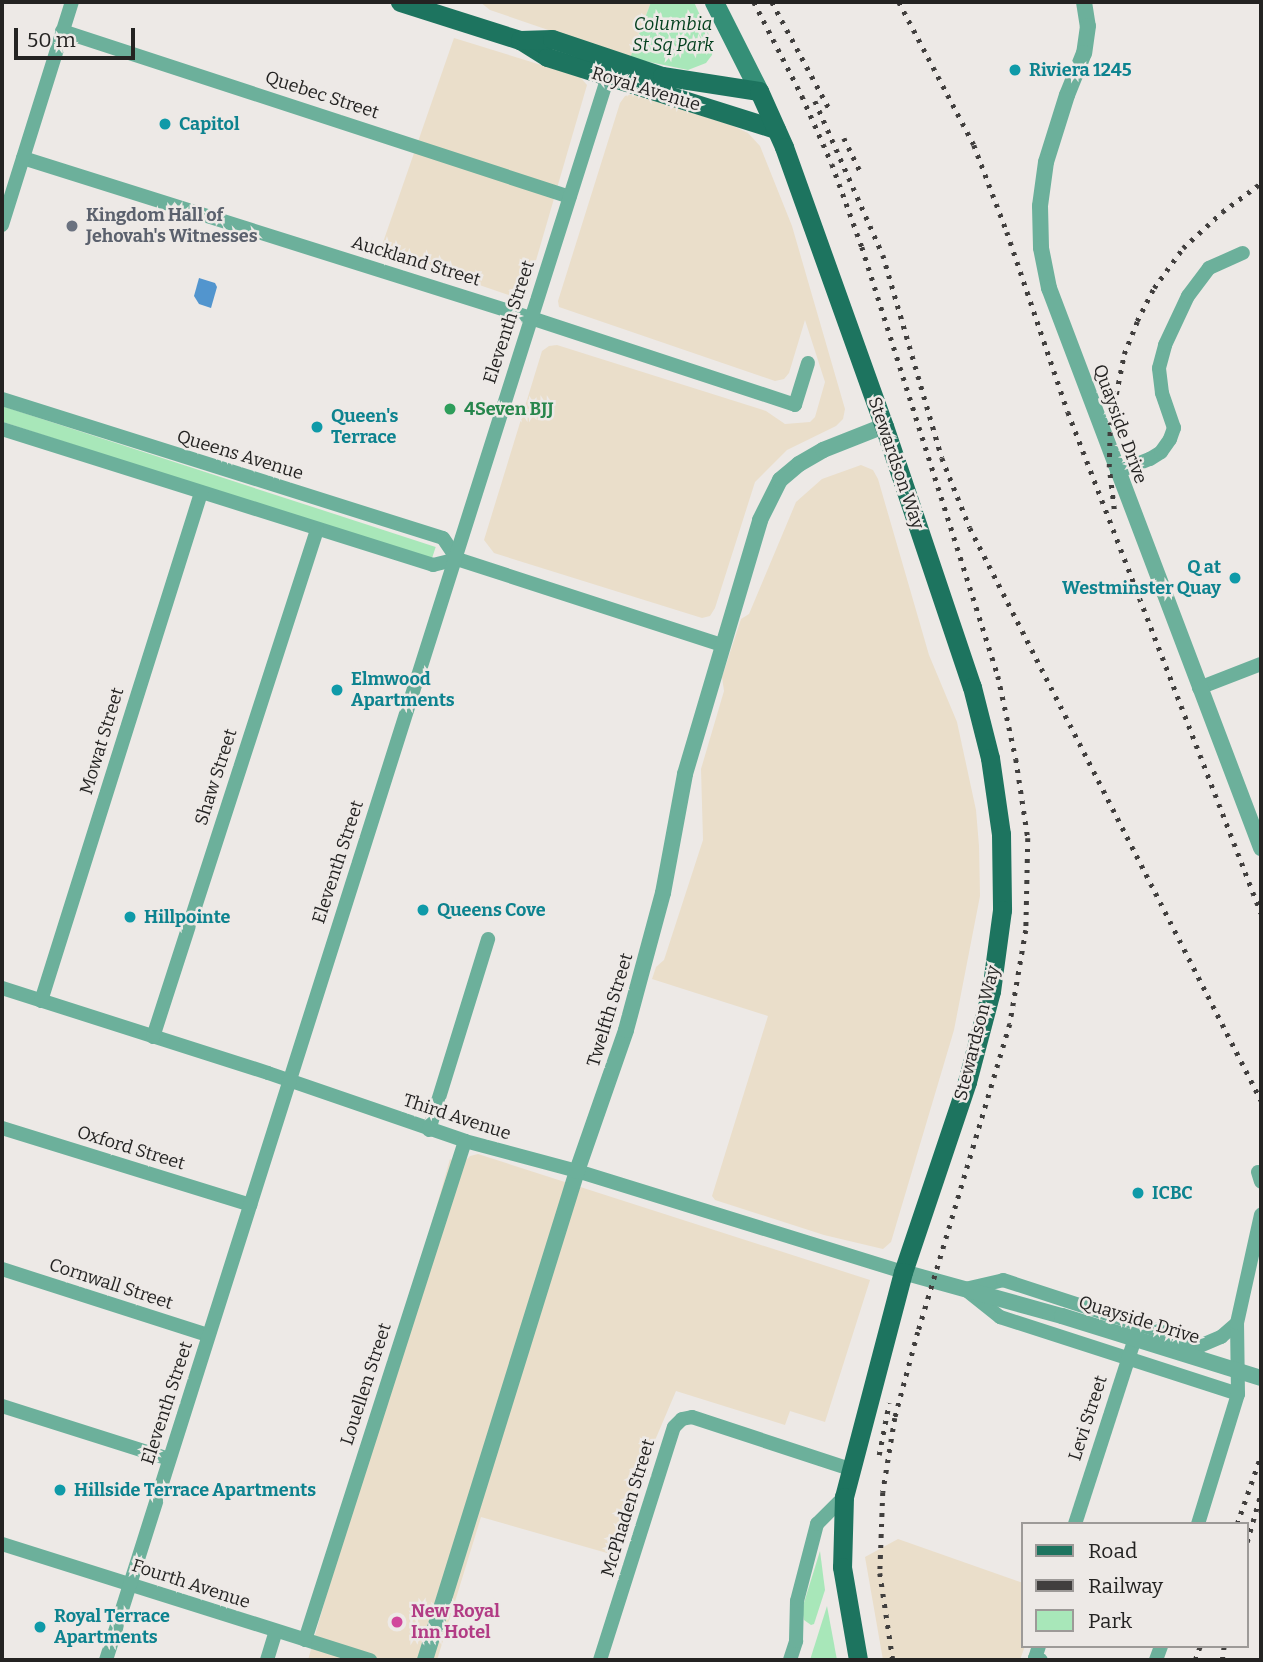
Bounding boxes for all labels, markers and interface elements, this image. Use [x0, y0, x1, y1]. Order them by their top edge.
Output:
scale bar [18, 14, 138, 58]
park label: Columbia St Sq Park [632, 14, 714, 56]
text: 50 m [27, 27, 76, 53]
place label: Riviera 1245 [1029, 59, 1132, 81]
street label: Royal Avenue [589, 62, 703, 116]
marker: Riviera 1245 [1007, 62, 1023, 78]
street label: Quebec Street [262, 66, 382, 124]
place label: Capitol [179, 113, 240, 135]
marker: Capitol [157, 116, 173, 132]
place label: Kingdom Hall of Jehovah's Witnesses [86, 205, 258, 248]
marker: Kingdom Hall of Jehovah's Witnesses [64, 218, 80, 234]
street label: Auckland Street [349, 231, 483, 291]
street label: Eleventh Street [479, 258, 539, 386]
street label: Quayside Drive [1088, 361, 1152, 487]
street label: Stewardson Way [863, 394, 929, 532]
place label: 4Seven BJJ [464, 398, 554, 420]
marker: 4Seven BJJ [442, 401, 458, 417]
place label: Queen's Terrace [331, 406, 398, 448]
marker: Queen's Terrace [309, 419, 325, 435]
street label: Queens Avenue [174, 426, 306, 484]
place label: Q at Westminster Quay [1062, 557, 1221, 600]
marker: Q at Westminster Quay [1227, 570, 1243, 586]
place label: Elmwood Apartments [351, 669, 455, 712]
marker: Elmwood Apartments [329, 682, 345, 698]
street label: Mowat Street [76, 685, 128, 797]
street label: Shaw Street [190, 726, 242, 828]
street label: Eleventh Street [308, 798, 368, 926]
place label: Queens Cove [437, 899, 546, 921]
marker: Queens Cove [415, 902, 431, 918]
place label: Hillpointe [144, 906, 230, 928]
marker: Hillpointe [122, 909, 138, 925]
street label: Twelfth Street [582, 951, 638, 1069]
street label: Stewardson Way [950, 963, 1004, 1103]
street label: Third Avenue [400, 1089, 514, 1145]
street label: Oxford Street [74, 1121, 188, 1175]
place label: ICBC [1152, 1182, 1193, 1204]
marker: ICBC [1130, 1185, 1146, 1201]
street label: Cornwall Street [46, 1254, 176, 1314]
street label: Quayside Drive [1076, 1291, 1202, 1349]
street label: Louellen Street [336, 1320, 396, 1448]
street label: Eleventh Street [137, 1339, 197, 1467]
street label: Levi Street [1064, 1373, 1112, 1463]
street label: McPhaden Street [597, 1437, 659, 1579]
place label: Hillside Terrace Apartments [74, 1479, 316, 1501]
marker: Hillside Terrace Apartments [52, 1482, 68, 1498]
legend [1021, 1522, 1249, 1648]
text: Road [1088, 1538, 1137, 1564]
street label: Fourth Avenue [129, 1555, 253, 1613]
text: Railway [1088, 1573, 1163, 1599]
place label: New Royal Inn Hotel [411, 1601, 500, 1644]
place label: Royal Terrace Apartments [54, 1606, 170, 1648]
text: Park [1088, 1608, 1132, 1634]
marker: New Royal Inn Hotel [389, 1614, 405, 1630]
marker: Royal Terrace Apartments [32, 1619, 48, 1635]

